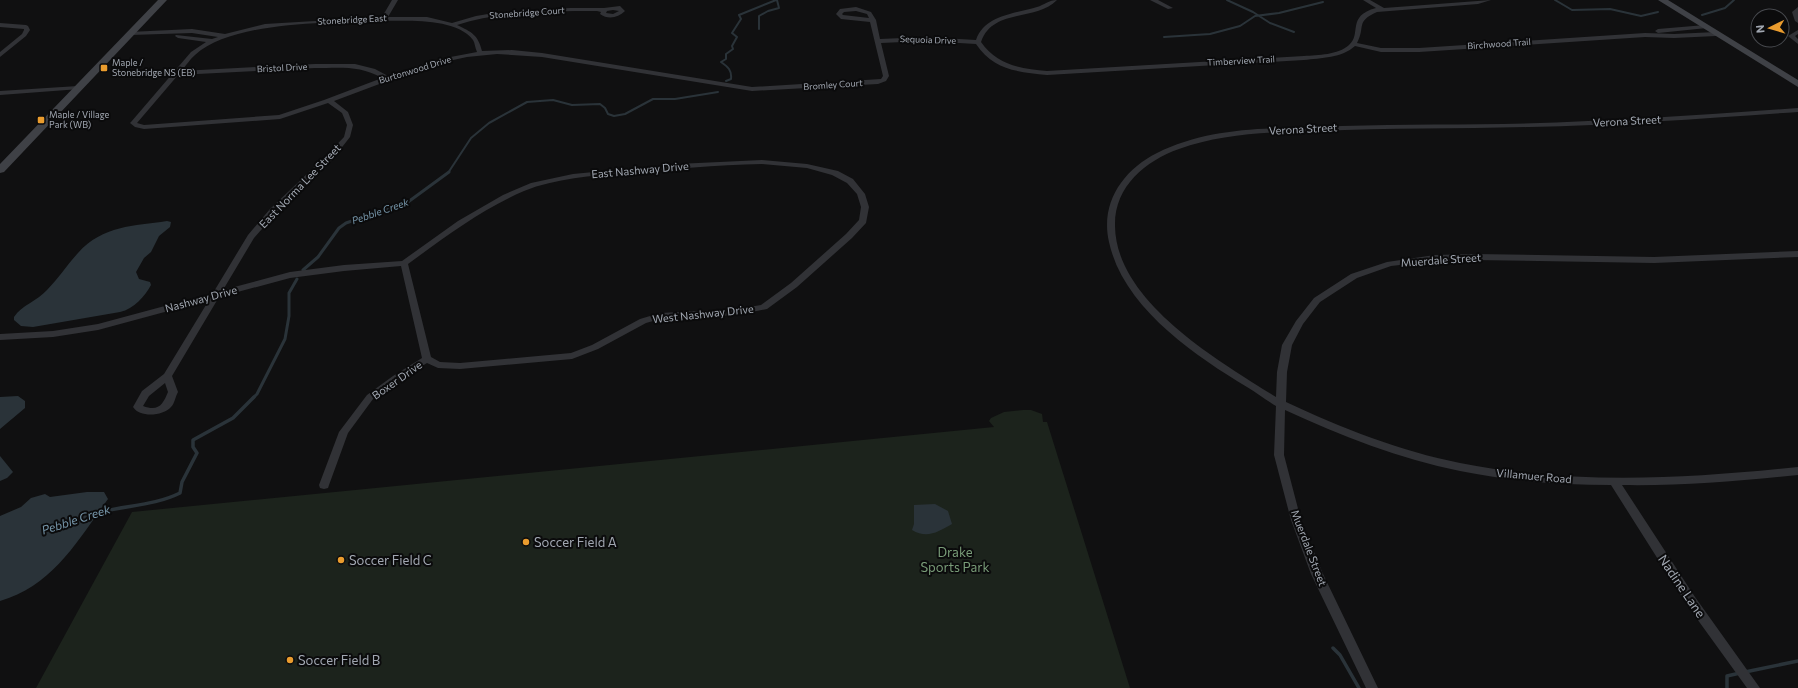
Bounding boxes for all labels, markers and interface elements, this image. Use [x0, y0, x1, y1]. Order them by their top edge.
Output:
street label: Stonebridge Court [489, 4, 565, 21]
north arrow [1750, 8, 1790, 48]
street label: Stonebridge East [317, 12, 387, 27]
text: N [1753, 24, 1766, 34]
street label: Sequoia Drive [900, 33, 957, 46]
street label: Birchwood Trail [1467, 36, 1531, 51]
street label: Burtonwood Drive [377, 53, 453, 86]
street label: Timberview Trail [1207, 53, 1275, 68]
place label: Maple / Stonebridge NS (EB) [112, 57, 196, 78]
street label: Bristol Drive [256, 61, 308, 74]
marker: Maple / Stonebridge NS (EB) [99, 63, 109, 73]
street label: Bromley Court [803, 77, 863, 92]
place label: Maple / Village Park (WB) [49, 109, 110, 130]
street label: Verona Street [1592, 112, 1662, 129]
marker: Maple / Village Park (WB) [36, 115, 46, 125]
street label: Verona Street [1268, 120, 1338, 137]
street label: East Norma Lee Street [256, 141, 343, 230]
street label: East Nashway Drive [591, 159, 689, 180]
water label: Pebble Creek [350, 195, 411, 226]
street label: Muerdale Street [1400, 250, 1482, 269]
street label: Nashway Drive [163, 283, 238, 314]
street label: West Nashway Drive [652, 302, 754, 325]
street label: Boxer Drive [369, 358, 424, 402]
street label: Villamuer Road [1496, 466, 1572, 485]
water label: Pebble Creek [40, 501, 112, 537]
street label: Muerdale Street [1289, 508, 1330, 588]
place label: Soccer Field A [534, 534, 617, 550]
marker: Soccer Field A [521, 537, 531, 547]
park label: Drake Sports Park [920, 544, 990, 575]
street label: Nadine Lane [1655, 551, 1709, 621]
place label: Soccer Field C [349, 552, 432, 568]
marker: Soccer Field C [336, 555, 346, 565]
place label: Soccer Field B [298, 652, 380, 668]
marker: Soccer Field B [285, 655, 295, 665]

